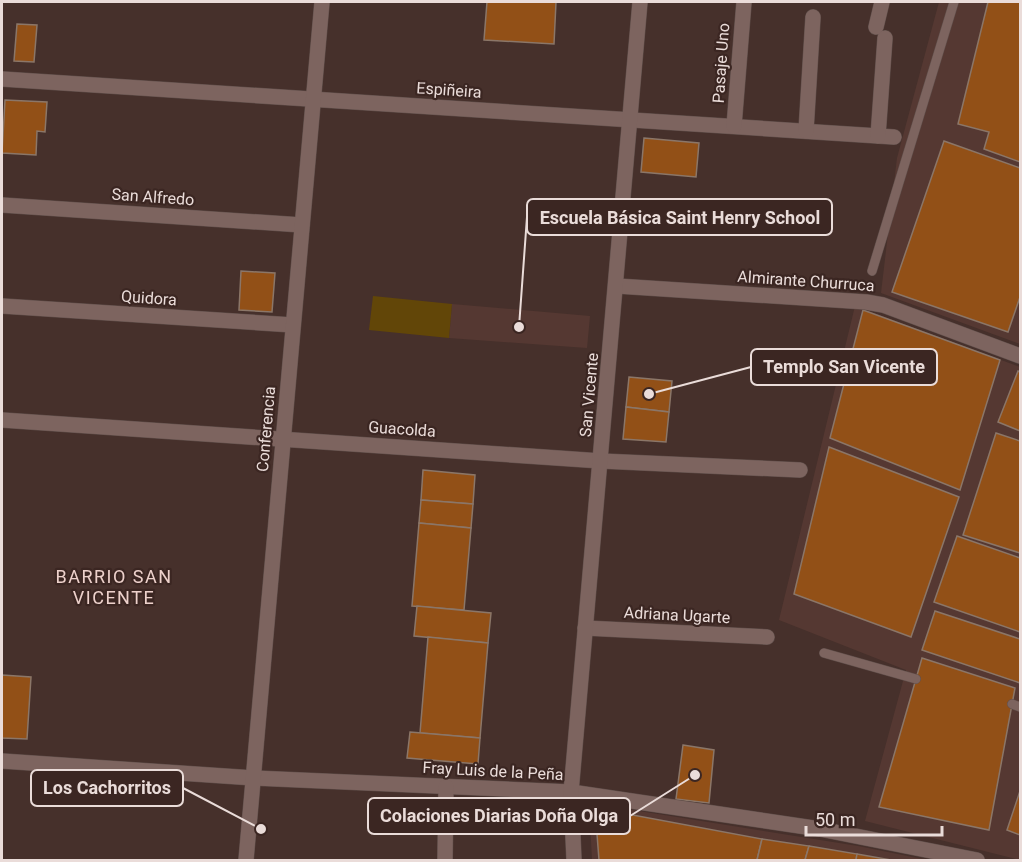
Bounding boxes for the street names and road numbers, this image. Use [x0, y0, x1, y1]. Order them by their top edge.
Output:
street label: Pasaje Uno [709, 22, 733, 104]
street label: Espiñeira [416, 78, 482, 102]
street label: San Alfredo [111, 185, 195, 209]
street label: Almirante Churruca [737, 267, 875, 295]
street label: Quidora [121, 287, 177, 309]
street label: San Vicente [576, 352, 602, 438]
street label: Conferencia [253, 385, 279, 473]
street label: Guacolda [368, 417, 436, 441]
street label: Adriana Ugarte [623, 603, 731, 627]
street label: Fray Luis de la Peña [422, 758, 564, 784]

